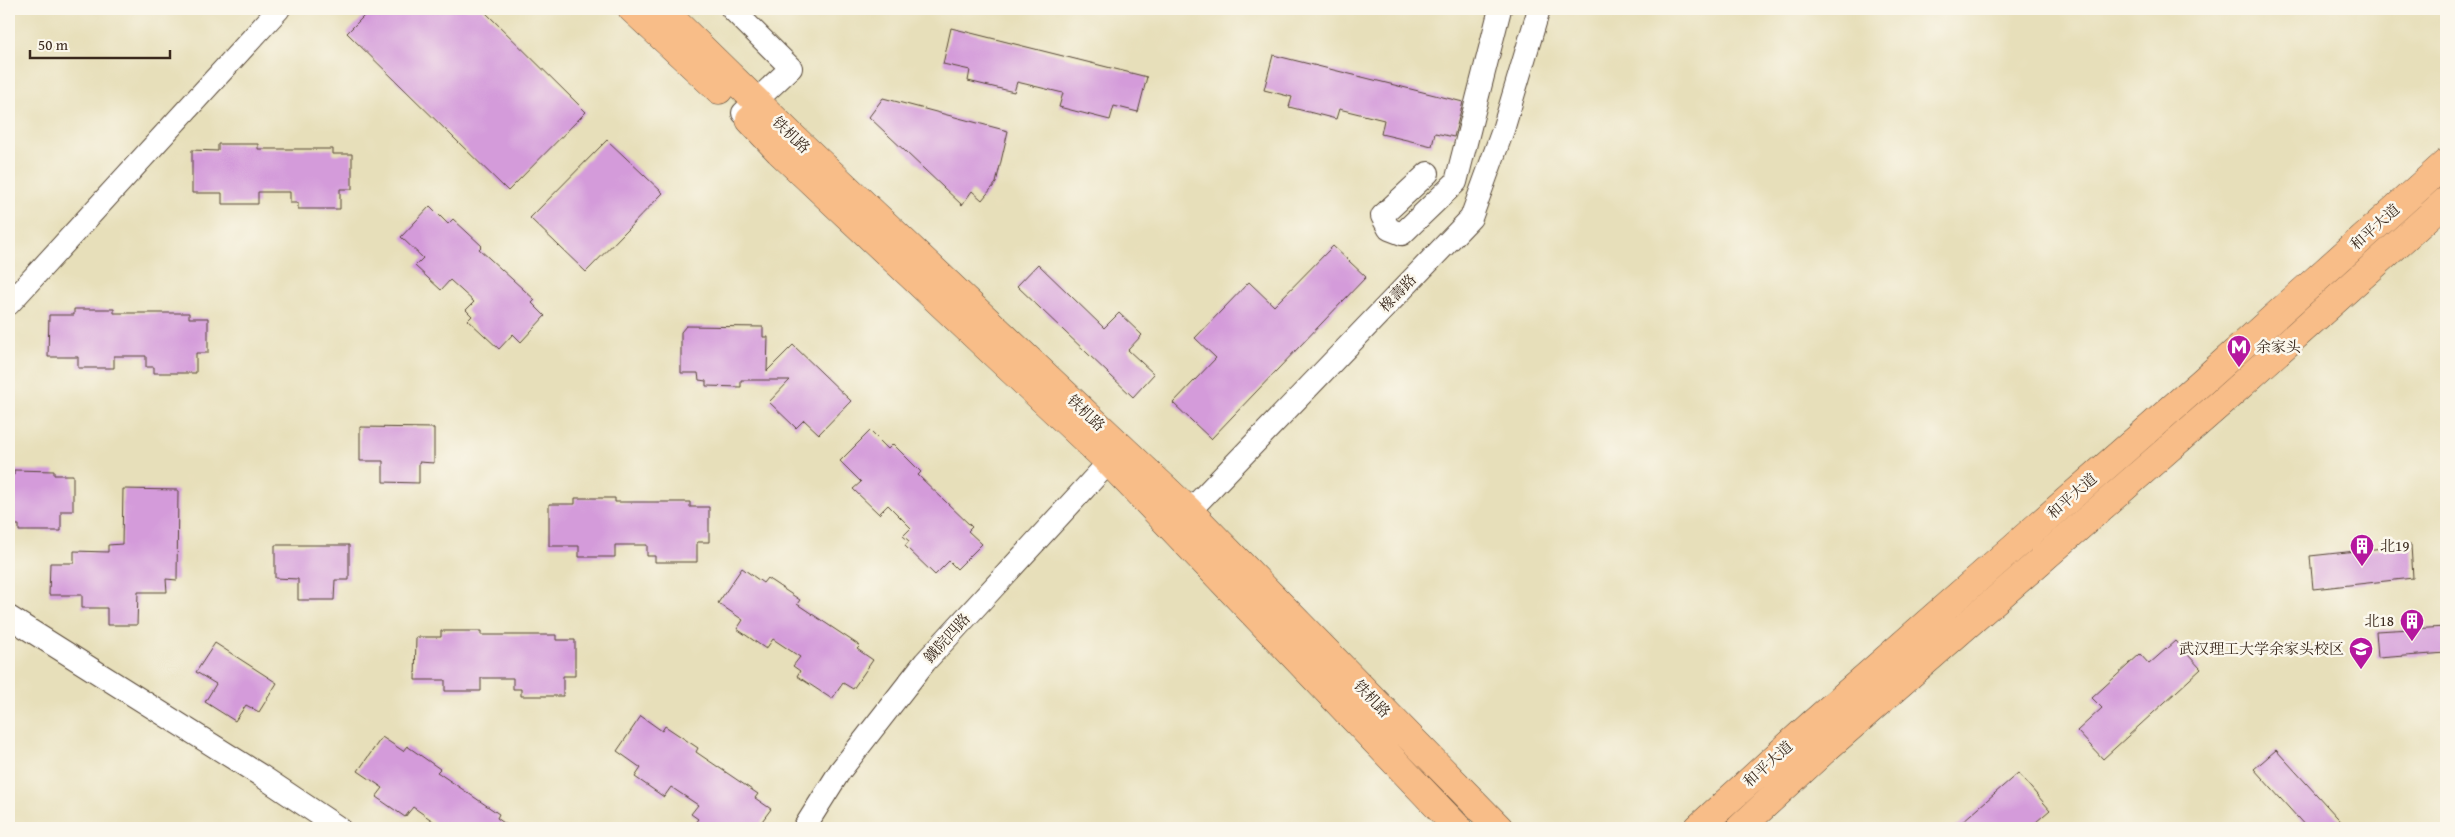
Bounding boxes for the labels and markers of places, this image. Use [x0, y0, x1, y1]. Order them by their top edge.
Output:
metro station icon: 余家头 [2226, 334, 2252, 368]
place label: 余家头 [2256, 336, 2301, 357]
building icon: 北19 [2349, 533, 2375, 567]
place label: 北19 [2380, 535, 2409, 556]
building icon: 北18 [2399, 608, 2425, 642]
place label: 北18 [2365, 610, 2394, 631]
school or university icon: 武汉理工大学余家头校区 [2348, 636, 2374, 670]
place label: 武汉理工大学余家头校区 [2179, 638, 2344, 659]

